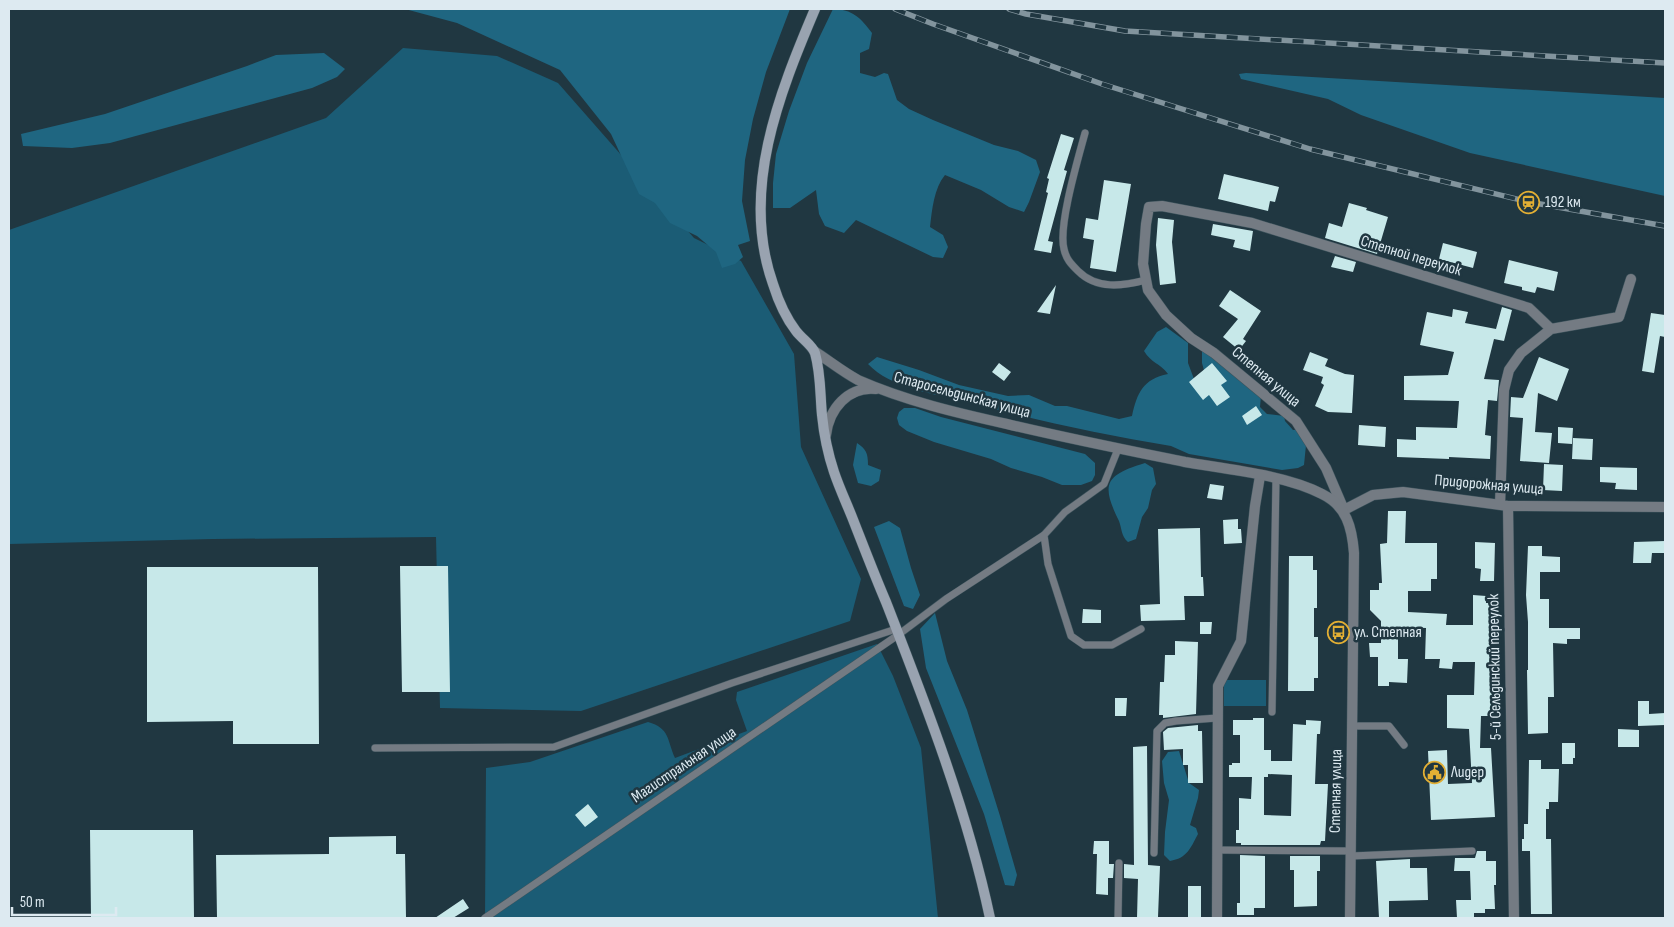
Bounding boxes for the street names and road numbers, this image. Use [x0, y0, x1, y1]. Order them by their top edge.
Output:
street label: Степной переулок [1358, 232, 1465, 281]
street label: Степная улица [1228, 343, 1304, 411]
street label: Старосельдинская улица [892, 368, 1032, 422]
street label: Придорожная улица [1434, 471, 1544, 499]
street label: 5-й Сельдинский переулок [1484, 593, 1506, 740]
street label: Магистральная улица [628, 723, 740, 807]
street label: Степная улица [1326, 749, 1346, 833]

